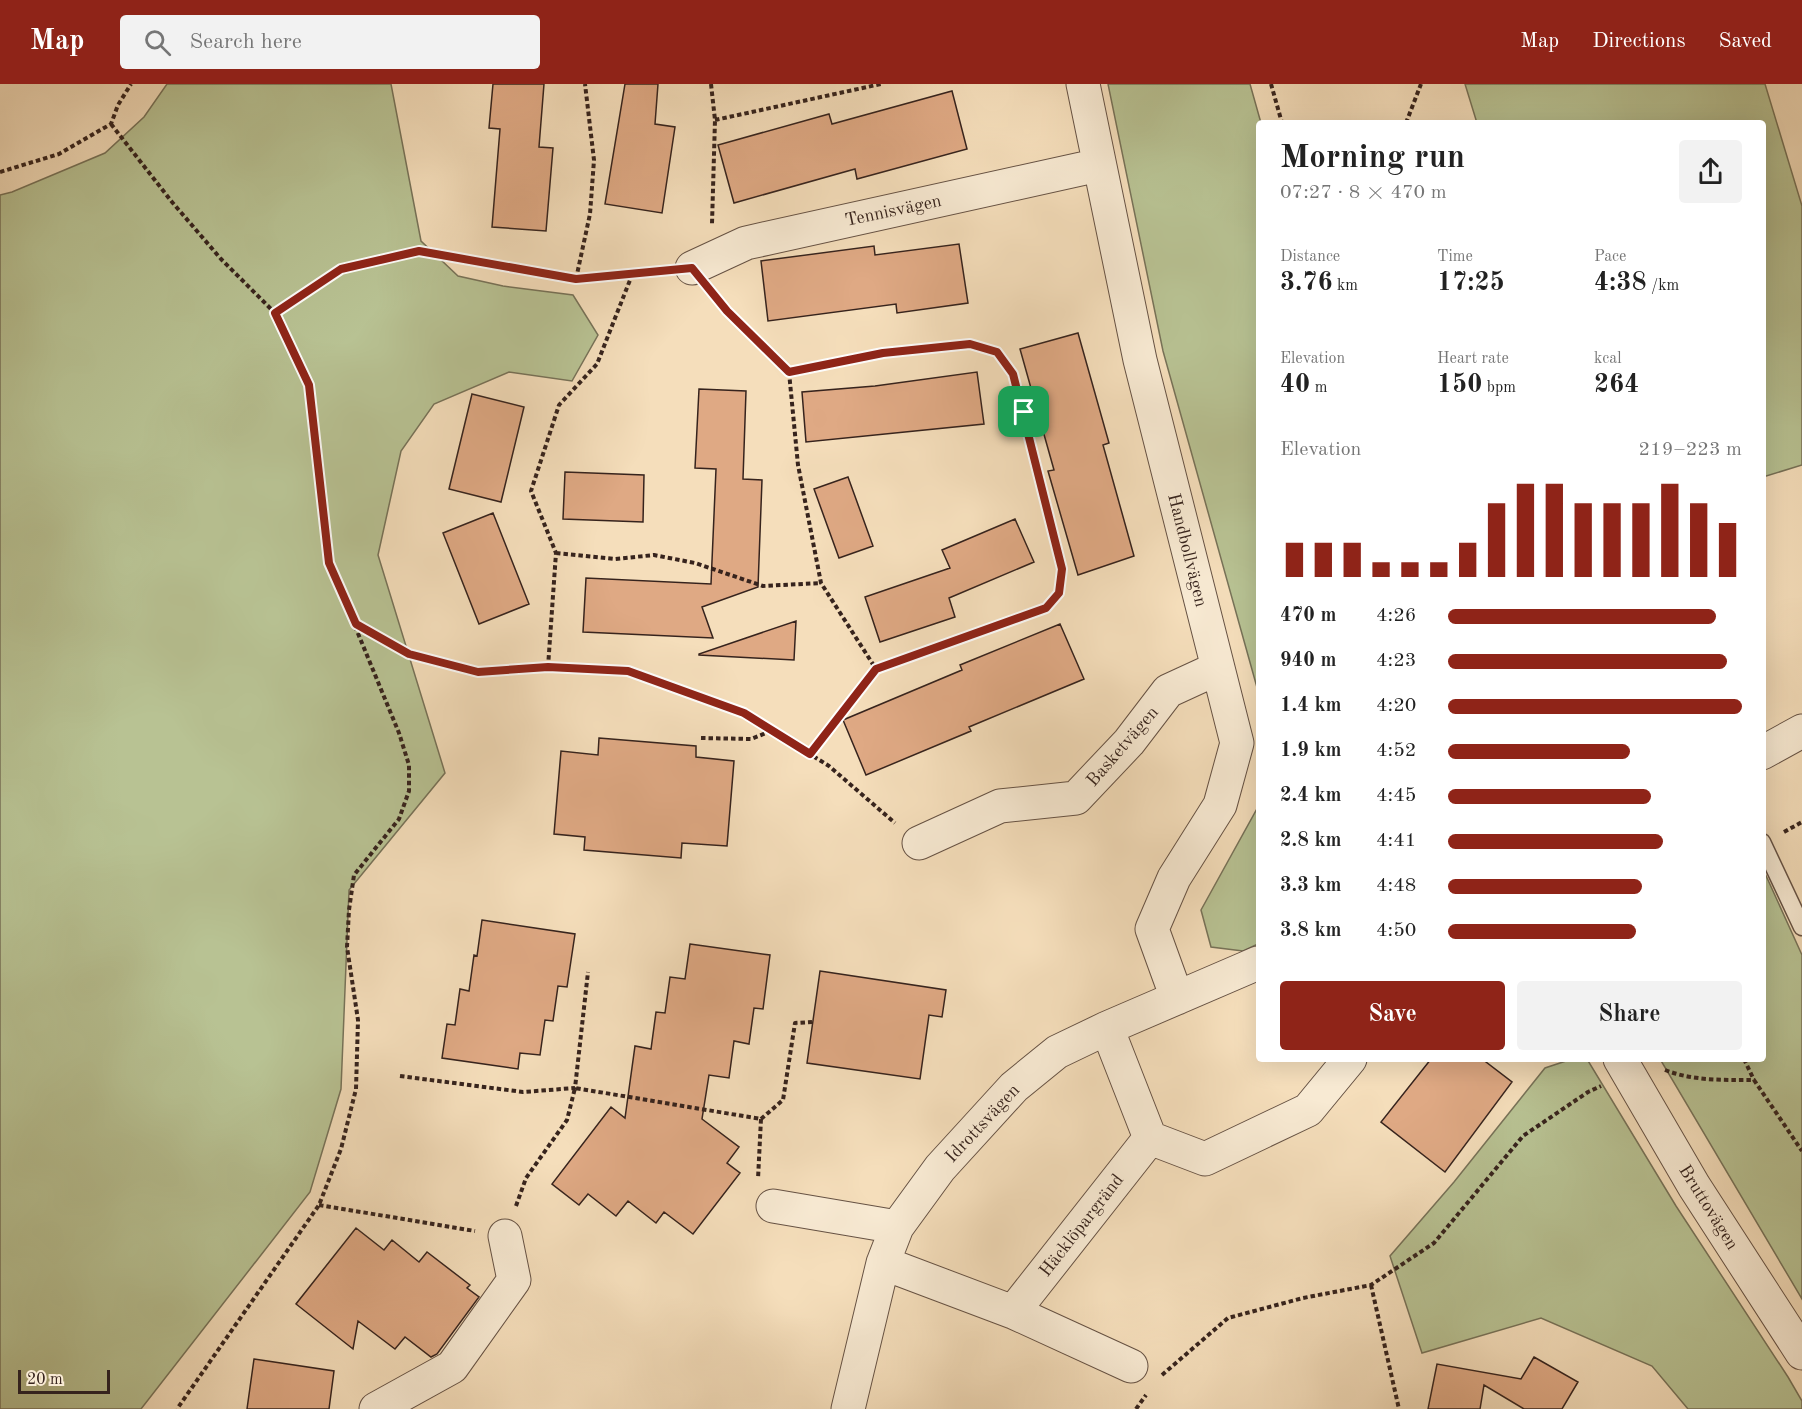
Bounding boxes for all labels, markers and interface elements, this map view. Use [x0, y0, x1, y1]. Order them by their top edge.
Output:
search box [120, 15, 540, 69]
icon: search [141, 26, 174, 59]
text: Map [30, 28, 84, 56]
text: Search here [189, 31, 302, 53]
text: Map [1520, 31, 1559, 52]
text: Directions [1592, 31, 1686, 52]
text: Saved [1719, 31, 1772, 52]
button: share [1679, 140, 1742, 203]
text: Morning run [1280, 142, 1465, 175]
text: 07:27 · 8 × 470 m [1280, 183, 1447, 203]
street label: Tennisvägen [843, 192, 943, 230]
text: Distance [1280, 249, 1340, 265]
text: Time [1437, 249, 1473, 265]
text: Pace [1594, 249, 1626, 265]
text: 3.76 [1280, 270, 1333, 296]
text: 17:25 [1437, 270, 1505, 296]
text: 4:38 [1594, 270, 1647, 296]
text: km [1333, 278, 1358, 294]
text: /km [1647, 278, 1679, 294]
text: Elevation [1280, 351, 1345, 367]
text: Heart rate [1437, 351, 1509, 367]
text: kcal [1594, 351, 1622, 367]
text: 40 [1280, 372, 1310, 398]
text: 150 [1437, 372, 1482, 398]
text: 264 [1594, 372, 1639, 398]
text: m [1310, 380, 1327, 396]
text: bpm [1482, 380, 1516, 396]
pin [998, 386, 1049, 437]
icon: arrive [1007, 395, 1040, 428]
text: Elevation [1280, 440, 1361, 460]
text: 219–223 m [1639, 440, 1742, 460]
street label: Handbollvägen [1164, 492, 1210, 609]
text: 470 m [1280, 606, 1336, 626]
text: 4:26 [1376, 606, 1416, 626]
text: 940 m [1280, 651, 1336, 671]
text: 4:23 [1376, 651, 1416, 671]
text: 1.4 km [1280, 696, 1342, 716]
text: 4:20 [1376, 696, 1416, 716]
street label: Basketvägen [1083, 703, 1162, 790]
text: 1.9 km [1280, 741, 1342, 761]
text: 4:52 [1376, 741, 1416, 761]
text: 2.4 km [1280, 786, 1342, 806]
text: 4:45 [1376, 786, 1416, 806]
text: 2.8 km [1280, 831, 1342, 851]
text: 4:41 [1376, 831, 1416, 851]
text: 3.3 km [1280, 876, 1342, 896]
text: 4:48 [1376, 876, 1416, 896]
text: 3.8 km [1280, 921, 1342, 941]
text: 4:50 [1376, 921, 1416, 941]
button: Save [1280, 981, 1505, 1050]
button: Share [1517, 981, 1742, 1050]
street label: Idrottsvägen [942, 1081, 1023, 1166]
street label: Bruttovägen [1675, 1162, 1741, 1253]
street label: Häcklöpargränd [1036, 1171, 1127, 1280]
scale bar [18, 1367, 110, 1394]
text: 20 m [27, 1372, 63, 1388]

